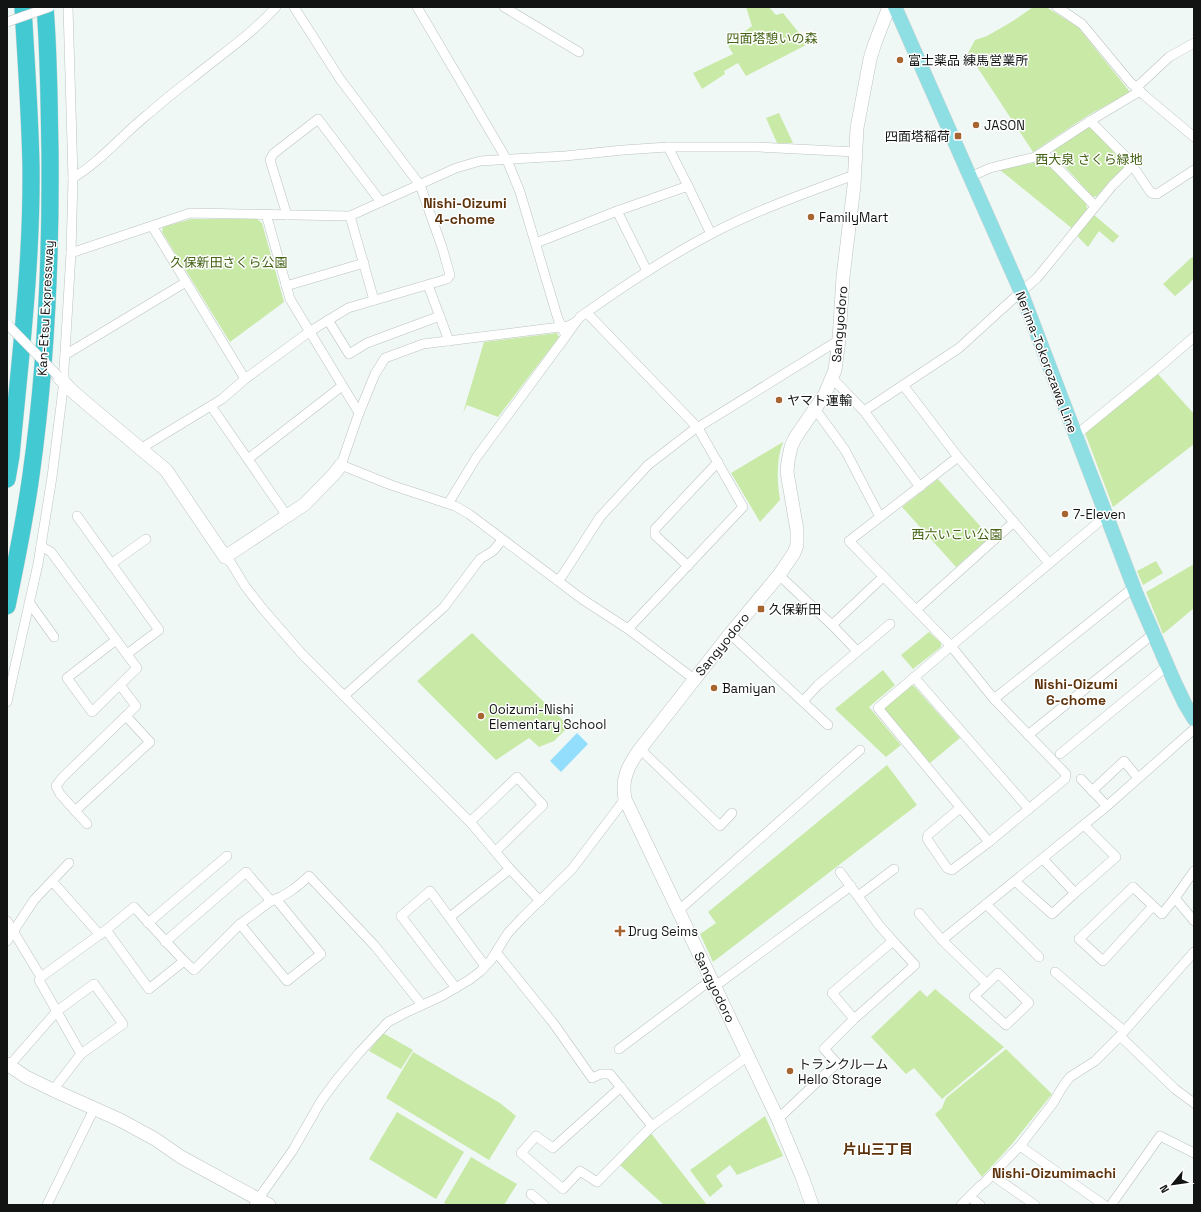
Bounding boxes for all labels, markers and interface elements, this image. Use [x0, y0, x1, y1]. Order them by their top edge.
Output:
park label: 四面塔憩いの森 [726, 30, 818, 47]
place label: 富士薬品 練馬営業所 [908, 52, 1028, 69]
marker: 富士薬品 練馬営業所 [895, 55, 905, 65]
place label: JASON [984, 117, 1025, 134]
marker: JASON [971, 120, 981, 130]
place label: 四面塔稲荷 [885, 128, 950, 145]
marker: 四面塔稲荷 [953, 131, 963, 141]
park label: 西大泉 さくら緑地 [1035, 151, 1143, 168]
district label: Nishi-Oizumi 4-chome [423, 194, 507, 228]
place label: FamilyMart [819, 209, 889, 226]
marker: FamilyMart [806, 212, 816, 222]
street label: Kan-Etsu Expressway [33, 240, 58, 376]
park label: 久保新田さくら公園 [170, 254, 288, 271]
street label: Sangyodoro [828, 285, 851, 363]
street label: Nerima-Tokorozawa Line [1012, 289, 1081, 435]
place label: ヤマト運輸 [787, 392, 852, 409]
marker: ヤマト運輸 [774, 395, 784, 405]
place label: 7-Eleven [1073, 506, 1126, 523]
marker: 7-Eleven [1060, 509, 1070, 519]
park label: 西六いこい公園 [911, 526, 1003, 543]
place label: 久保新田 [769, 601, 821, 618]
marker: 久保新田 [756, 604, 766, 614]
street label: Sangyodoro [692, 609, 753, 680]
district label: Nishi-Oizumi 6-chome [1034, 675, 1118, 709]
place label: Bamiyan [722, 680, 776, 697]
marker: Bamiyan [709, 683, 719, 693]
place label: Ooizumi-Nishi Elementary School [489, 701, 606, 733]
marker: Ooizumi-Nishi Elementary School [476, 711, 486, 721]
place label: Drug Seims [628, 923, 698, 940]
marker: Drug Seims [615, 926, 625, 936]
street label: Sangyodoro [690, 949, 739, 1025]
place label: トランクルーム Hello Storage [798, 1056, 888, 1088]
marker: トランクルーム Hello Storage [785, 1066, 795, 1076]
district label: 片山三丁目 [843, 1140, 913, 1158]
district label: Nishi-Oizumimachi [992, 1164, 1116, 1182]
north arrow [1153, 1164, 1193, 1204]
text: N [1156, 1182, 1172, 1195]

